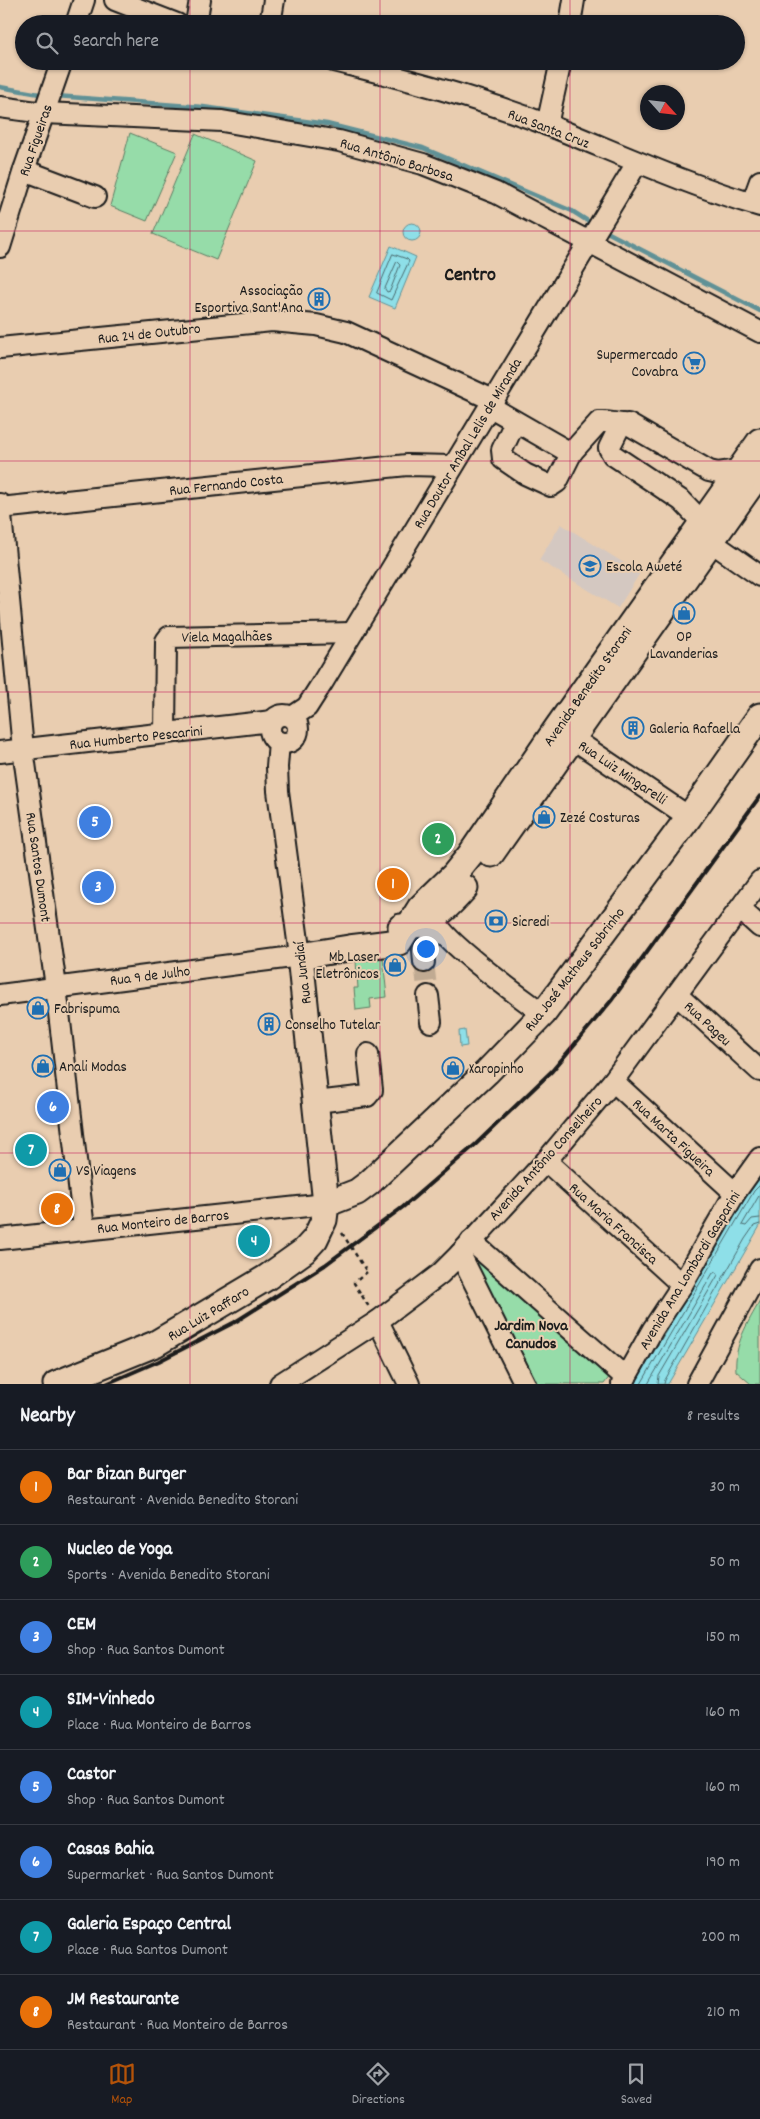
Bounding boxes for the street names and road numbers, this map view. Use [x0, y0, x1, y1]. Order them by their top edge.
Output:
street label: Rua Figueiras [14, 102, 59, 180]
street label: Rua Santa Cruz [504, 104, 593, 156]
street label: Rua Antônio Barbosa [337, 133, 457, 189]
street label: Rua 24 de Outubro [97, 319, 202, 351]
street label: Rua Doutor Aníbal Lelis de Miranda [409, 354, 529, 534]
street label: Rua Fernando Costa [168, 469, 285, 503]
street label: Avenida Benedito Storani [539, 622, 639, 752]
street label: Viela Magalhães [181, 626, 273, 650]
street label: Rua Humberto Pescarini [69, 721, 204, 757]
street label: Rua Luiz Mingarelli [573, 736, 671, 812]
street label: Rua Santos Dumont [18, 811, 56, 924]
street label: Rua José Matheus Sobrinho [520, 903, 631, 1037]
street label: Rua Jundiaí [289, 939, 319, 1005]
street label: Rua 9 de Julho [109, 961, 192, 993]
street label: Rua Pageu [678, 997, 735, 1052]
street label: Avenida Antônio Conselheiro [484, 1092, 609, 1227]
street label: Rua Marta Figueira [626, 1094, 720, 1183]
street label: Rua Maria Francisca [563, 1178, 663, 1271]
street label: Avenida Ana Lombardi Gasparini [634, 1187, 747, 1355]
street label: Rua Monteiro de Barros [96, 1205, 230, 1241]
street label: Rua Luiz Paffaro [164, 1281, 254, 1348]

